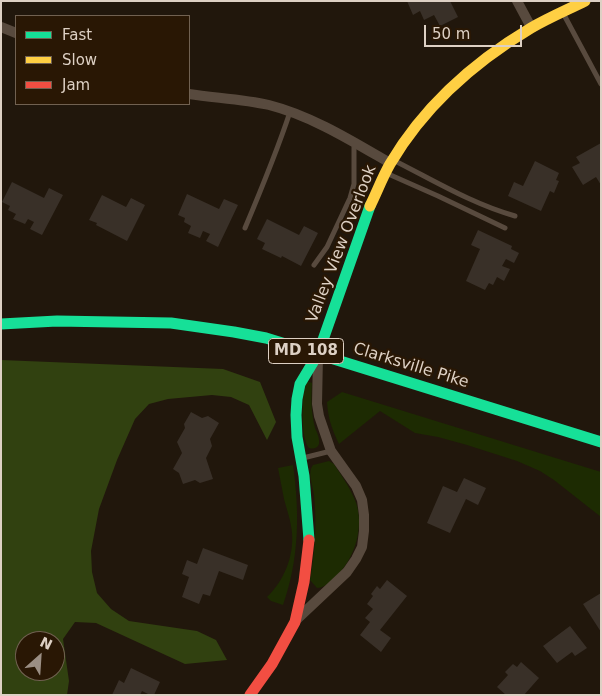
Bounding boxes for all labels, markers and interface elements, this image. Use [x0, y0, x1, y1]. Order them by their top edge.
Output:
legend [15, 15, 190, 105]
scale bar [427, 15, 524, 47]
text: 50 m [432, 25, 470, 43]
text: Fast [62, 26, 92, 44]
text: Slow [62, 51, 97, 69]
text: Jam [62, 76, 90, 94]
street label: Valley View Overlook [303, 162, 381, 326]
road number: MD 108 [268, 338, 344, 364]
street label: Clarksville Pike [351, 339, 471, 393]
north arrow [15, 631, 65, 681]
text: N [37, 634, 55, 653]

